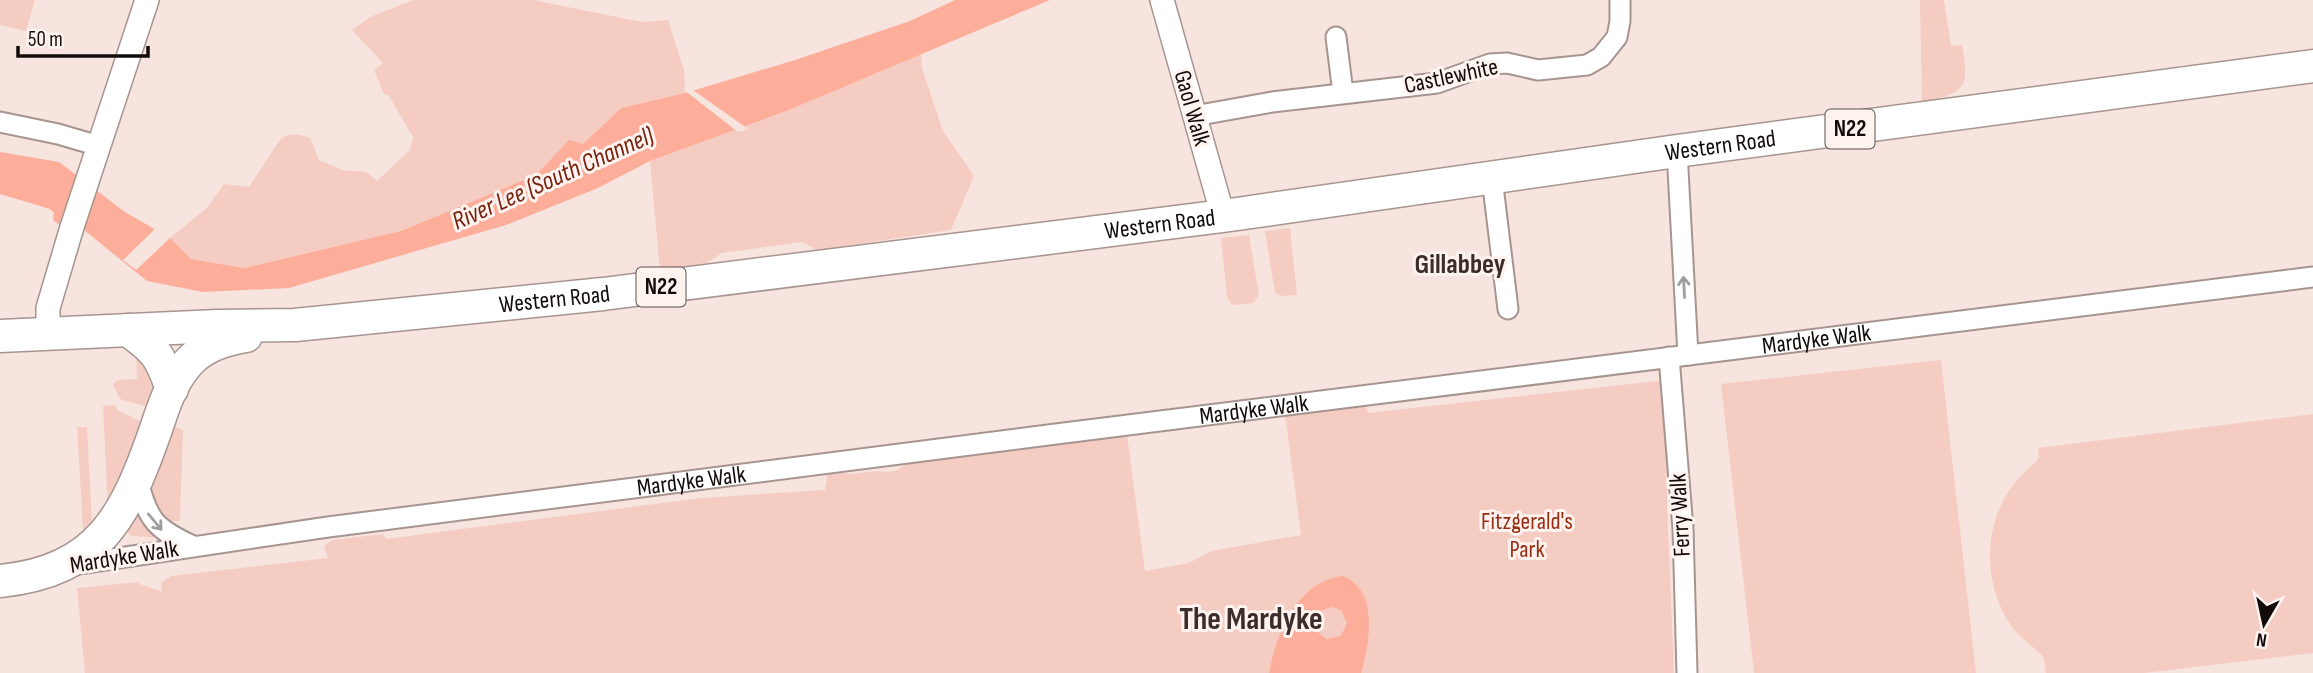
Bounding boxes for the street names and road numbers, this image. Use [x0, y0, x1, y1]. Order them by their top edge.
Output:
street label: Castlewhite [1401, 52, 1501, 100]
street label: Gaol Walk [1167, 67, 1217, 149]
road number: N22 [1826, 110, 1874, 148]
street label: Western Road [1663, 123, 1777, 167]
street label: Western Road [1103, 203, 1217, 245]
road number: N22 [636, 268, 686, 306]
street label: Western Road [498, 279, 612, 319]
street label: Mardyke Walk [1760, 318, 1872, 360]
street label: Mardyke Walk [1198, 388, 1310, 430]
street label: Mardyke Walk [635, 459, 747, 502]
street label: Ferry Walk [1663, 473, 1697, 557]
street label: Mardyke Walk [68, 534, 180, 580]

